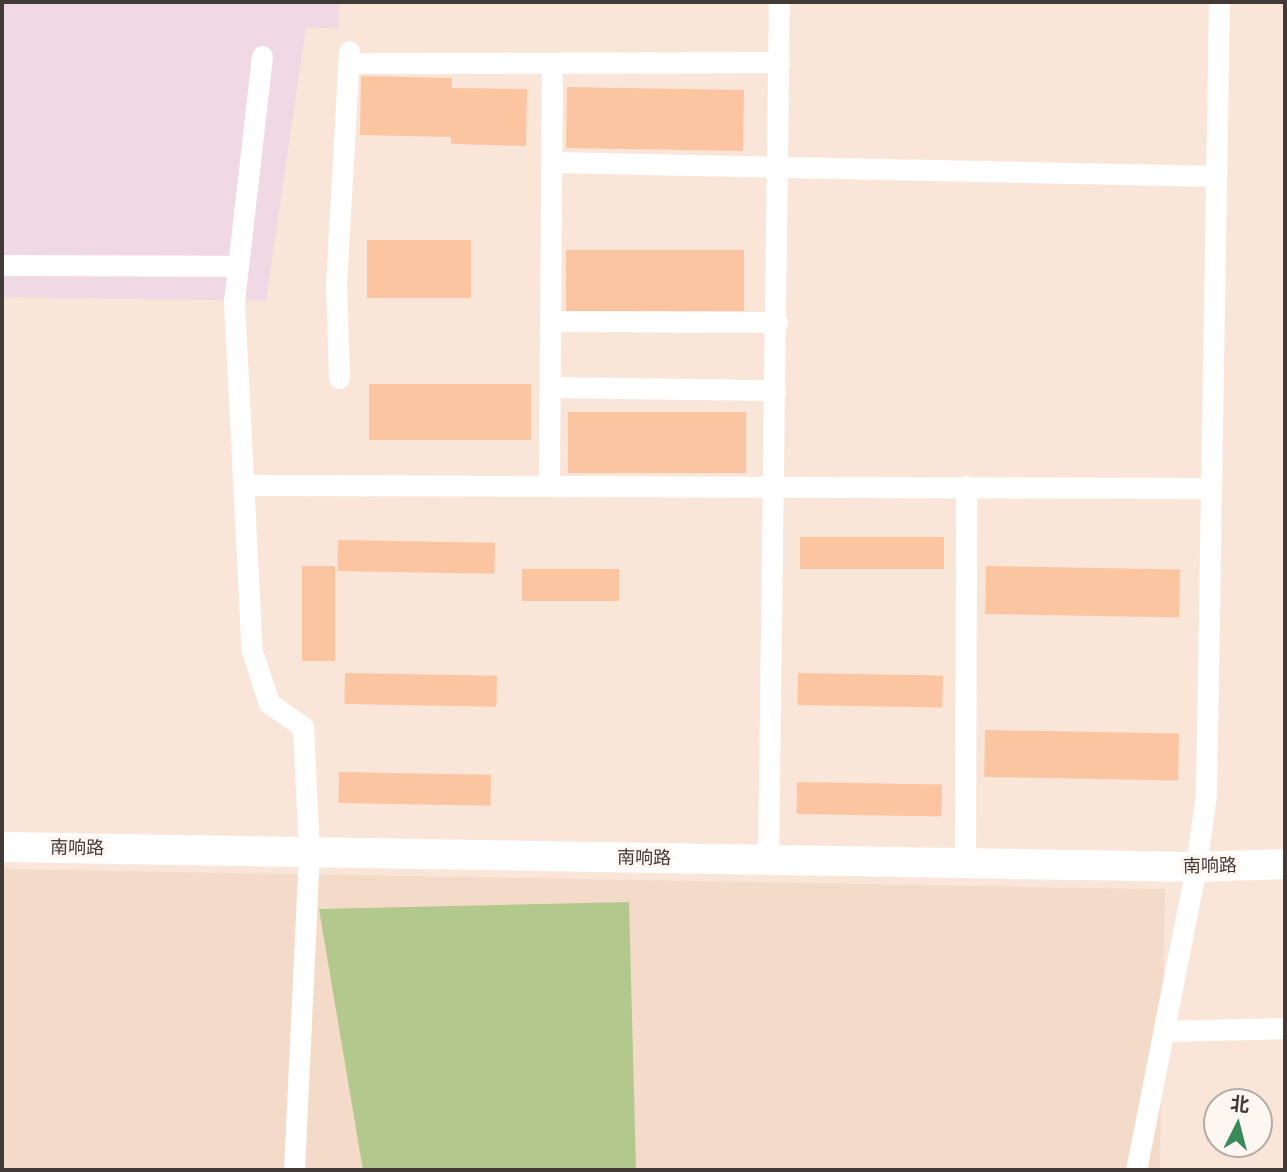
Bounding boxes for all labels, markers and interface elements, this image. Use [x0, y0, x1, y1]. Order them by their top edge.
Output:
street label: 南响路 [50, 837, 104, 859]
street label: 南响路 [617, 847, 671, 869]
street label: 南响路 [1183, 855, 1237, 877]
north arrow [1203, 1088, 1273, 1158]
text: 北 [1229, 1092, 1251, 1116]

